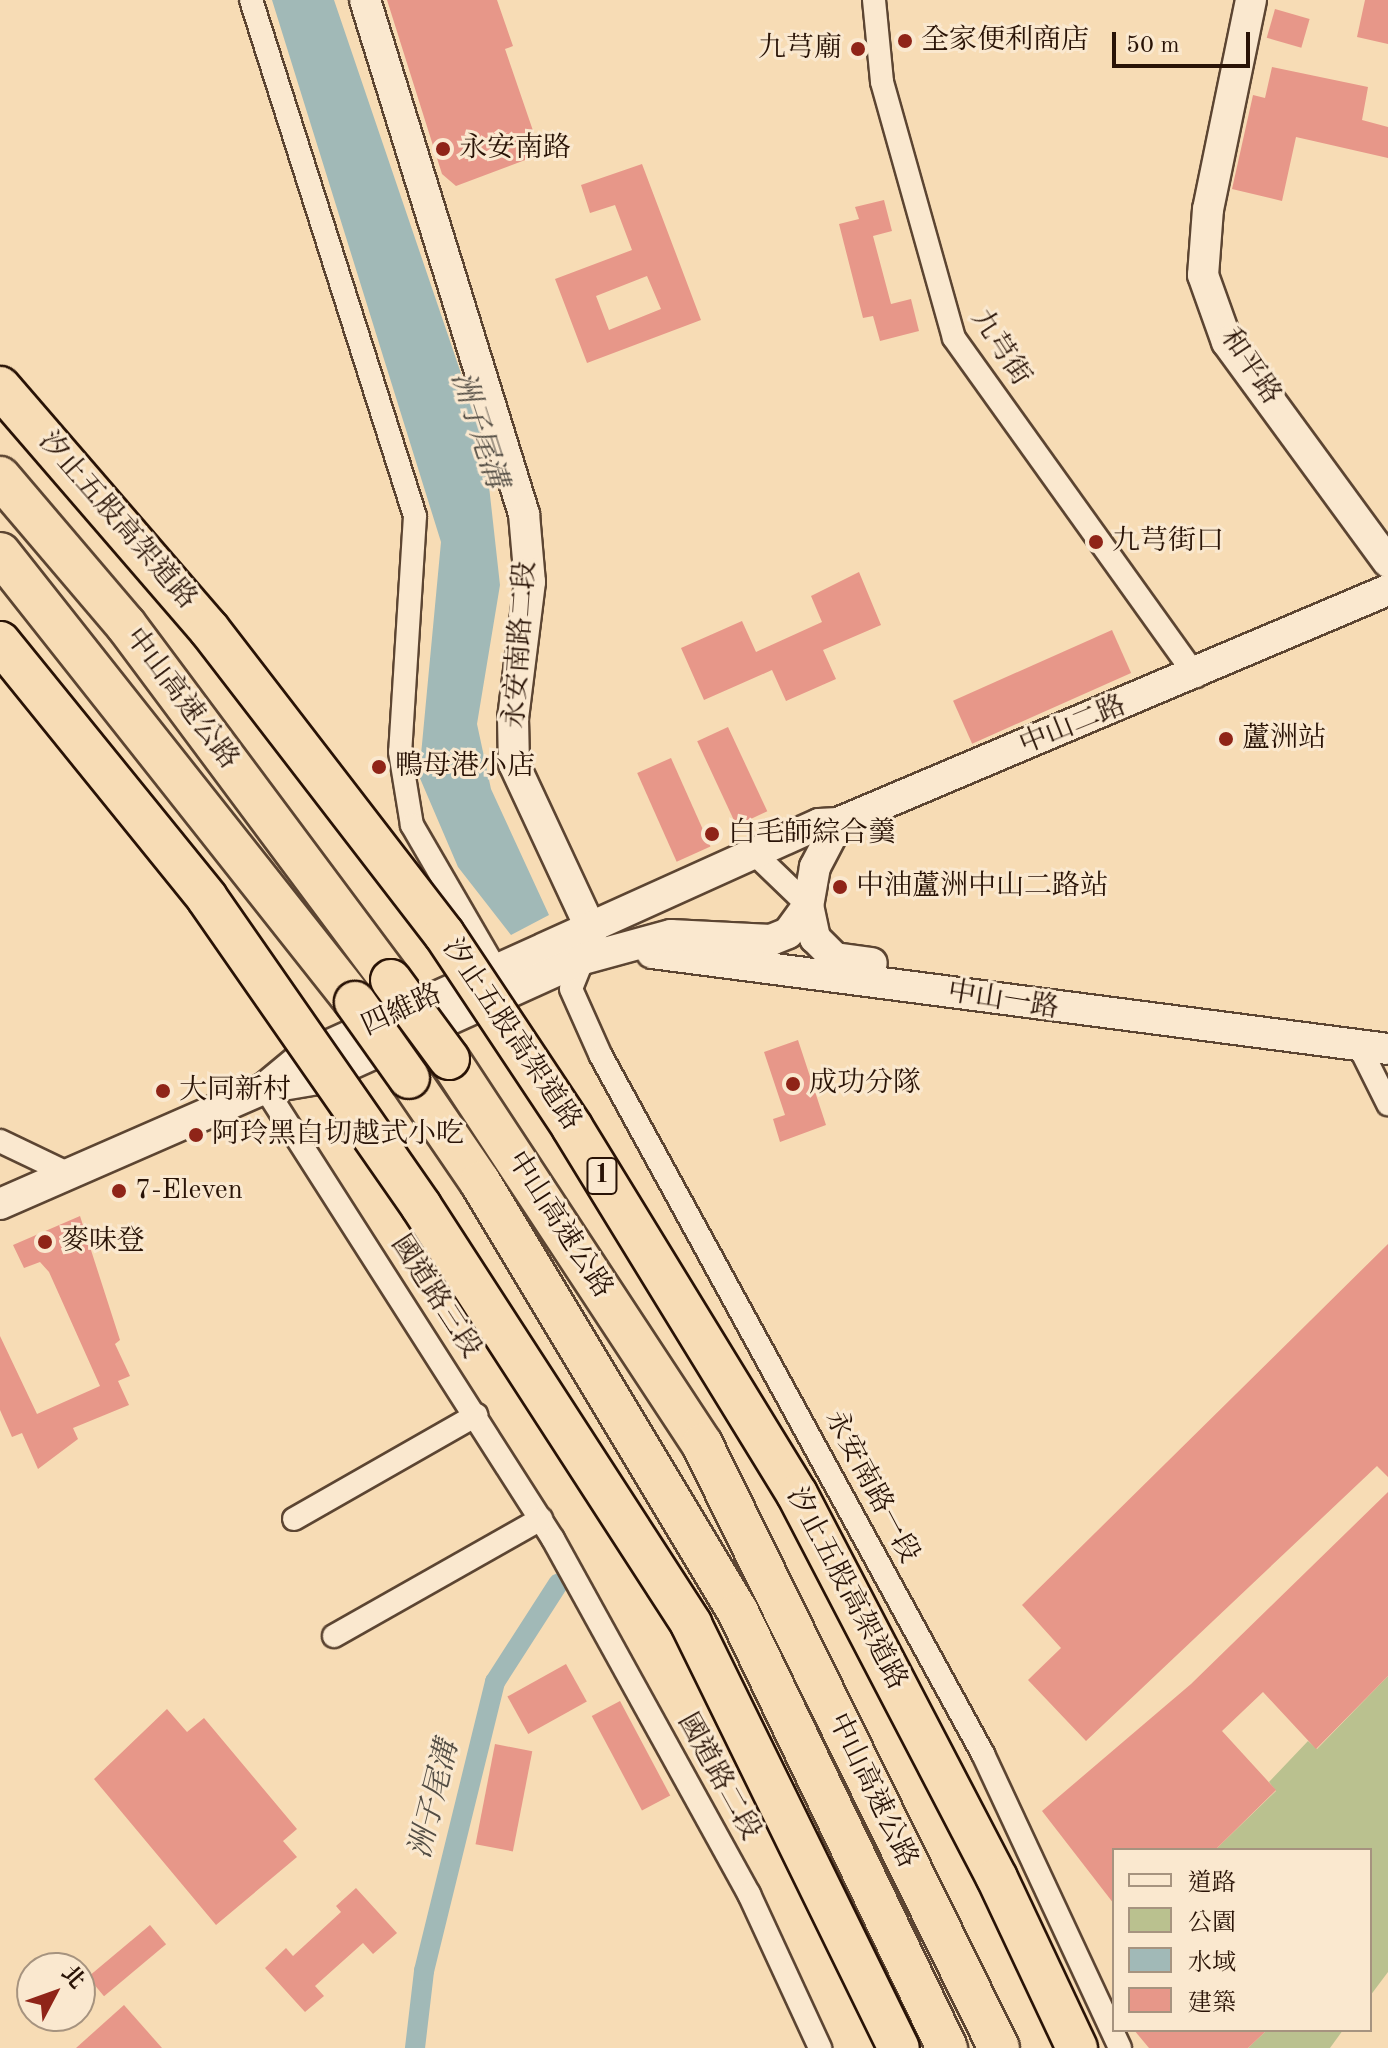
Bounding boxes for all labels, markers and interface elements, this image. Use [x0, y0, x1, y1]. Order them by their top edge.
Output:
scale bar [1116, 16, 1254, 66]
place label: 全家便利商店 [921, 24, 1089, 58]
place label: 九芎廟 [758, 32, 842, 66]
marker: 全家便利商店 [896, 32, 914, 50]
text: 50 m [1126, 34, 1180, 58]
marker: 九芎廟 [849, 40, 867, 58]
place label: 永安南路 [459, 132, 571, 166]
marker: 永安南路 [434, 140, 452, 158]
street label: 九芎街 [963, 304, 1037, 392]
street label: 和平路 [1213, 323, 1287, 411]
water label: 洲子尾溝 [442, 367, 514, 493]
street label: 汐止五股高架道路 [31, 425, 203, 617]
place label: 九芎街口 [1112, 525, 1224, 559]
marker: 九芎街口 [1087, 533, 1105, 551]
street label: 永安南路二段 [498, 560, 544, 730]
street label: 中山高速公路 [117, 622, 245, 776]
street label: 中山二路 [1015, 689, 1131, 763]
place label: 蘆洲站 [1242, 722, 1326, 756]
marker: 蘆洲站 [1217, 730, 1235, 748]
place label: 鴨母港小店 [395, 750, 535, 784]
marker: 鴨母港小店 [370, 758, 388, 776]
place label: 白毛師綜合羹 [728, 817, 896, 851]
marker: 白毛師綜合羹 [703, 825, 721, 843]
place label: 中油蘆洲中山二路站 [856, 870, 1108, 904]
marker: 中油蘆洲中山二路站 [831, 878, 849, 896]
street label: 汐止五股高架道路 [434, 933, 588, 1137]
street label: 中山一路 [945, 976, 1061, 1026]
street label: 四維路 [357, 978, 447, 1044]
place label: 成功分隊 [809, 1067, 921, 1101]
place label: 大同新村 [179, 1074, 291, 1108]
marker: 成功分隊 [784, 1075, 802, 1093]
marker: 大同新村 [154, 1082, 172, 1100]
place label: 阿玲黑白切越式小吃 [212, 1118, 464, 1152]
marker: 阿玲黑白切越式小吃 [187, 1126, 205, 1144]
street label: 中山高速公路 [499, 1145, 619, 1305]
road number: 1 [586, 1154, 618, 1198]
place label: 7-Eleven [135, 1174, 243, 1208]
marker: 7-Eleven [110, 1182, 128, 1200]
place label: 麥味登 [61, 1225, 145, 1259]
street label: 國道路三段 [383, 1229, 487, 1365]
marker: 麥味登 [36, 1233, 54, 1251]
street label: 永安南路一段 [817, 1405, 925, 1569]
street label: 汐止五股高架道路 [779, 1482, 913, 1696]
street label: 國道路二段 [669, 1708, 767, 1846]
street label: 中山高速公路 [820, 1708, 924, 1874]
water label: 洲子尾溝 [403, 1737, 467, 1863]
legend [1112, 1848, 1372, 2032]
text: 道路 [1188, 1872, 1236, 1896]
text: 公園 [1188, 1912, 1236, 1936]
north arrow [16, 1952, 96, 2032]
text: 水域 [1188, 1952, 1236, 1976]
text: 北 [57, 1962, 88, 1993]
text: 建築 [1188, 1992, 1236, 2016]

